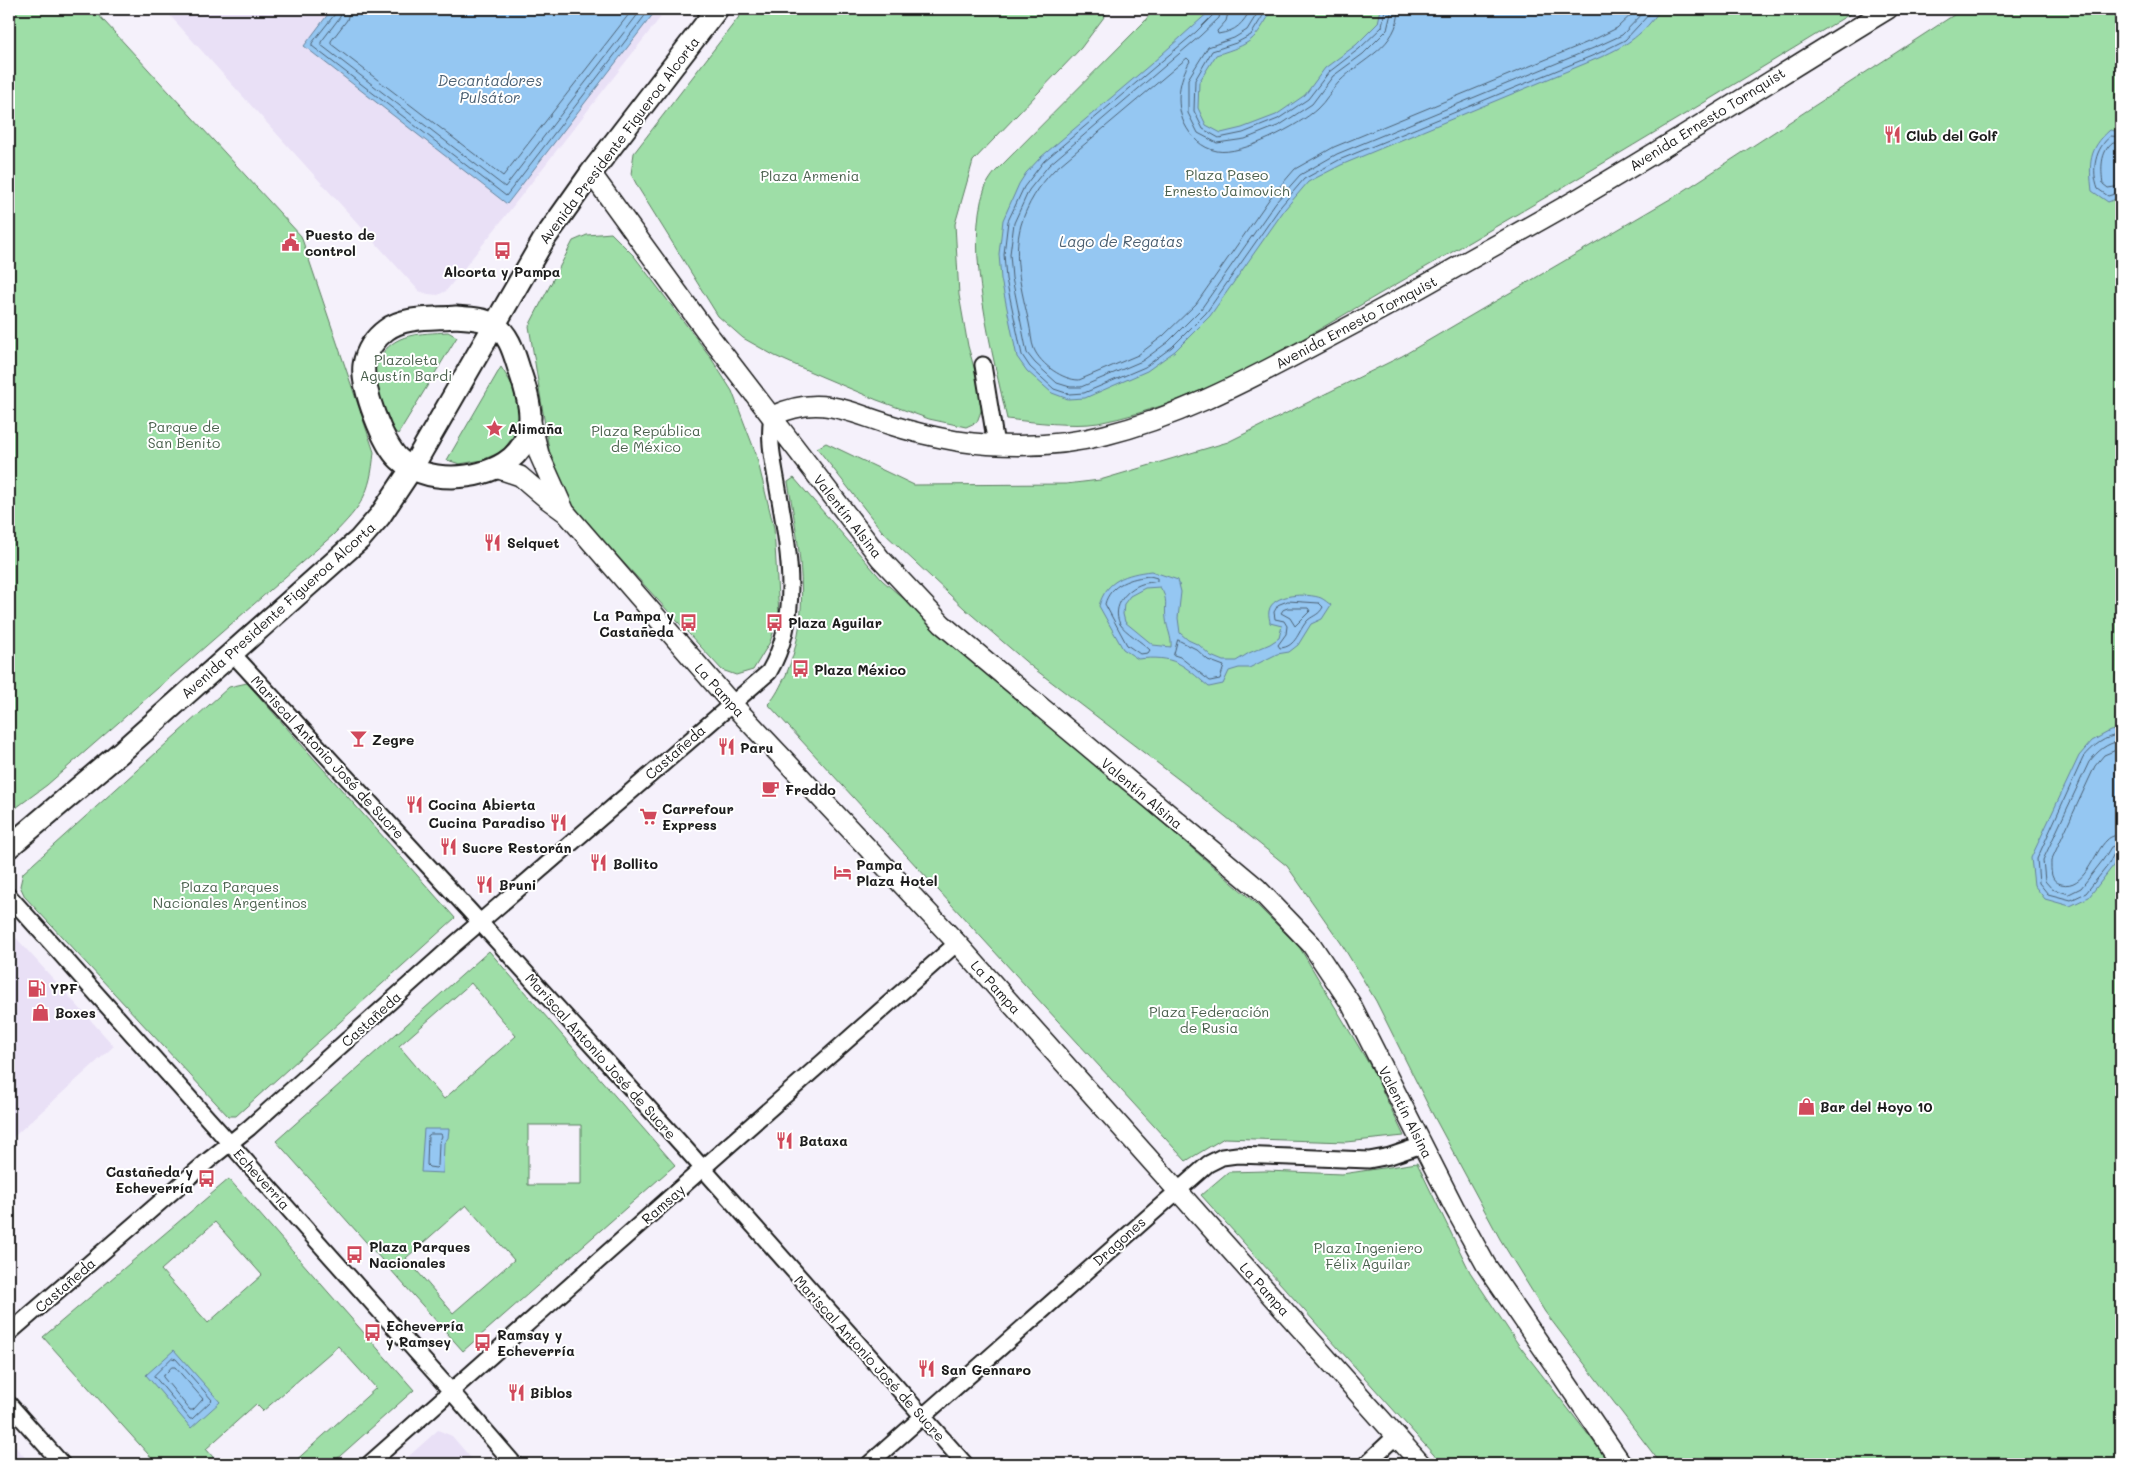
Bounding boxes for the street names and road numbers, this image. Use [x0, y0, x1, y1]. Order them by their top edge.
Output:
street label: Avenida Presidente Figueroa Alcorta [535, 32, 703, 248]
street label: Avenida Ernesto Tornquist [1625, 63, 1789, 175]
street label: Avenida Ernesto Tornquist [1272, 271, 1440, 373]
street label: Valentín Alsina [809, 470, 887, 562]
street label: Avenida Presidente Figueroa Alcorta [177, 518, 379, 702]
street label: La Pampa [691, 659, 749, 721]
street label: Mariscal Antonio José de Sucre [247, 671, 409, 843]
street label: Castañeda [641, 720, 709, 784]
street label: Valentín Alsina [1097, 753, 1187, 833]
street label: La Pampa [967, 956, 1025, 1018]
street label: Mariscal Antonio José de Sucre [521, 969, 681, 1143]
street label: Castañeda [337, 987, 405, 1051]
street label: Valentín Alsina [1375, 1063, 1437, 1161]
street label: Echeverría [229, 1144, 295, 1214]
street label: Ramsay [637, 1180, 689, 1228]
street label: Dragones [1088, 1212, 1150, 1270]
street label: Castañeda [31, 1253, 99, 1317]
street label: La Pampa [1236, 1258, 1294, 1320]
street label: Mariscal Antonio José de Sucre [790, 1271, 950, 1445]

